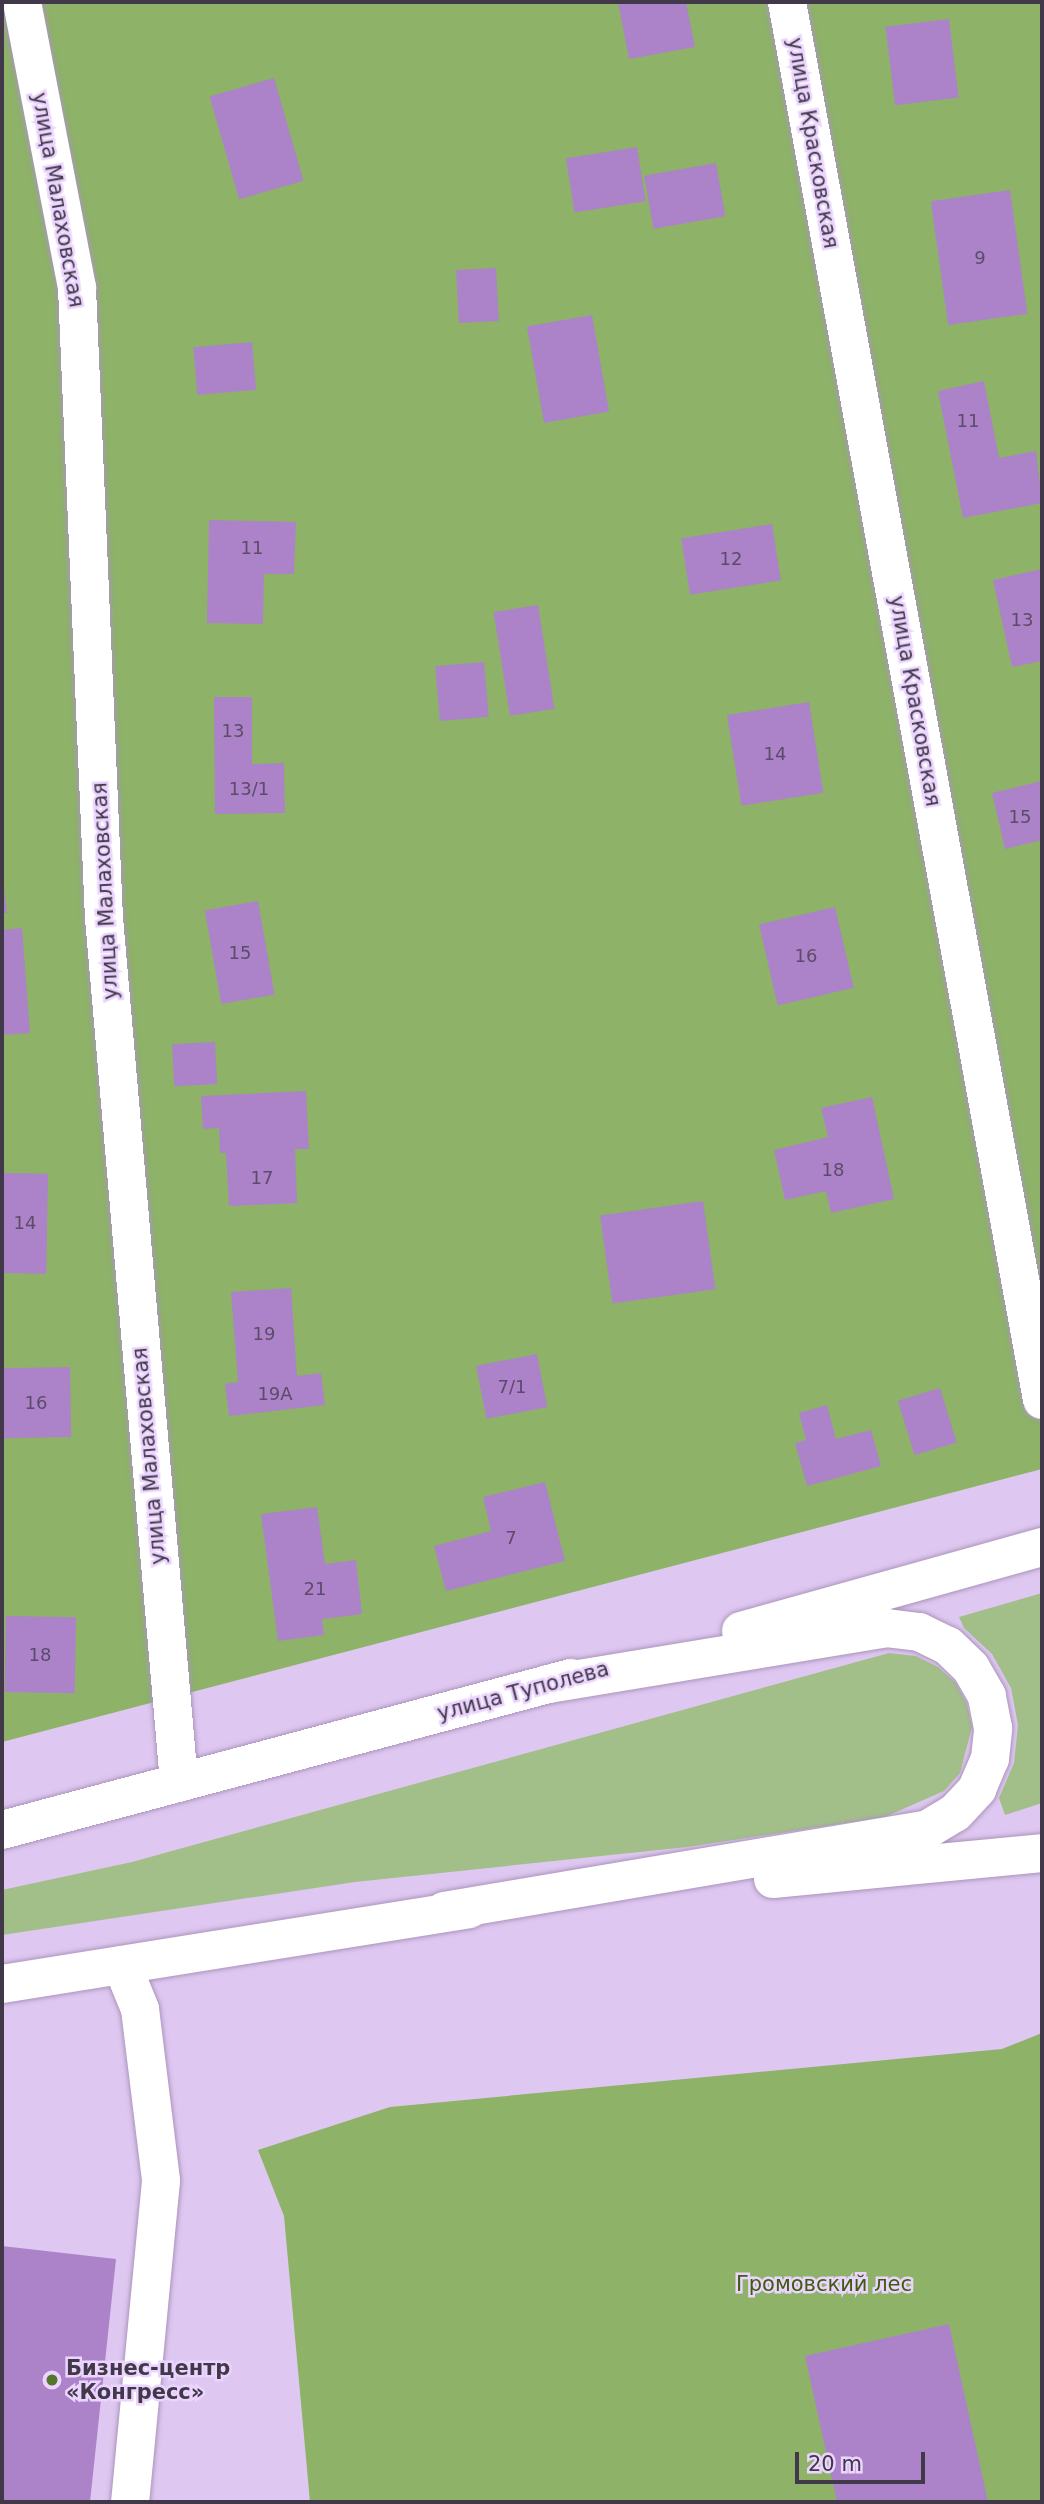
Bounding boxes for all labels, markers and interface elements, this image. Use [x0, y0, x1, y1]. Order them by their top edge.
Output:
street label: улица Красковская [782, 36, 844, 250]
street label: улица Малаховская [27, 90, 89, 310]
house number: 9 [974, 247, 986, 269]
house number: 11 [957, 410, 979, 432]
house number: 11 [241, 537, 263, 559]
house number: 12 [720, 548, 742, 570]
street label: улица Красковская [884, 594, 946, 808]
house number: 13 [1011, 609, 1033, 631]
house number: 13 [222, 720, 244, 742]
house number: 14 [764, 743, 786, 765]
house number: 13/1 [229, 778, 269, 800]
street label: улица Малаховская [87, 781, 123, 1001]
house number: 15 [1009, 806, 1031, 828]
house number: 15 [229, 942, 251, 964]
house number: 16 [795, 945, 817, 967]
house number: 18 [822, 1159, 844, 1181]
house number: 17 [251, 1167, 273, 1189]
house number: 14 [14, 1212, 36, 1234]
house number: 19 [253, 1323, 275, 1345]
street label: улица Малаховская [127, 1346, 171, 1566]
house number: 7/1 [498, 1376, 526, 1398]
house number: 19А [257, 1383, 293, 1405]
house number: 16 [25, 1392, 47, 1414]
house number: 7 [505, 1527, 517, 1549]
house number: 21 [304, 1578, 326, 1600]
house number: 18 [29, 1644, 51, 1666]
street label: улица Туполева [434, 1656, 612, 1726]
park label: Громовский лес [736, 2271, 912, 2297]
place label: Бизнес-центр «Конгресс» [66, 2355, 230, 2405]
marker: Бизнес-центр «Конгресс» [44, 2372, 60, 2388]
scale bar [799, 2438, 928, 2482]
text: 20 m [808, 2452, 862, 2476]

